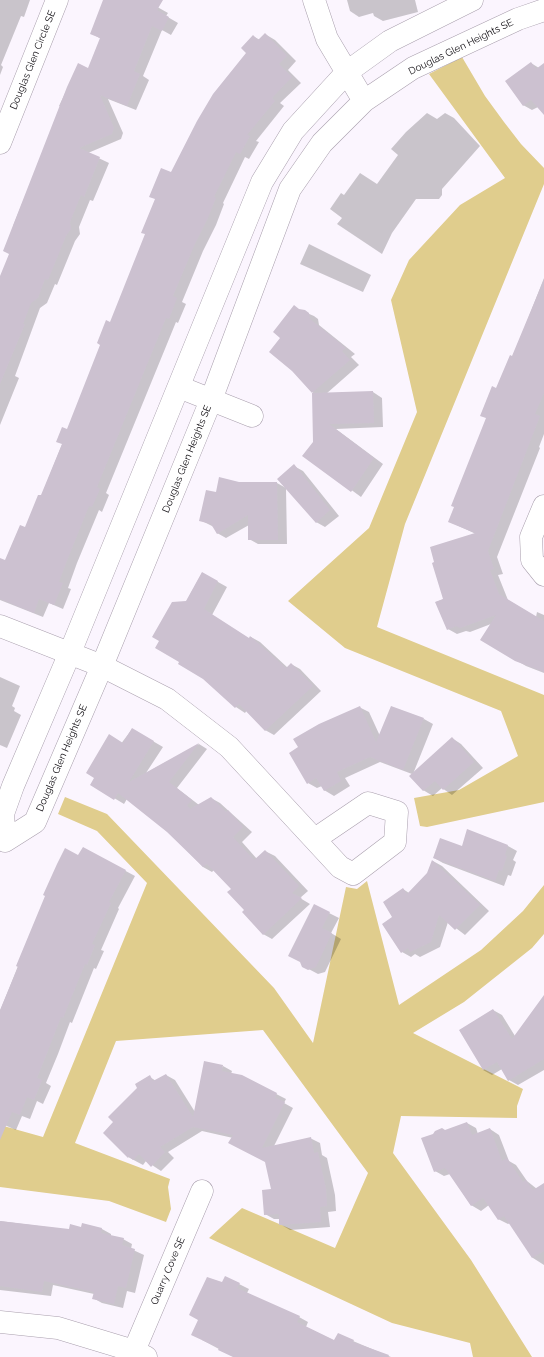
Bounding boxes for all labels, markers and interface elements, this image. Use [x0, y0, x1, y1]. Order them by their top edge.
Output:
street label: Douglas Glen Circle SE [8, 9, 58, 111]
street label: Douglas Glen Heights SE [407, 16, 515, 78]
street label: Douglas Glen Heights SE [160, 403, 214, 515]
street label: Douglas Glen Heights SE [34, 703, 90, 813]
street label: Quarry Cove SE [148, 1235, 188, 1307]

